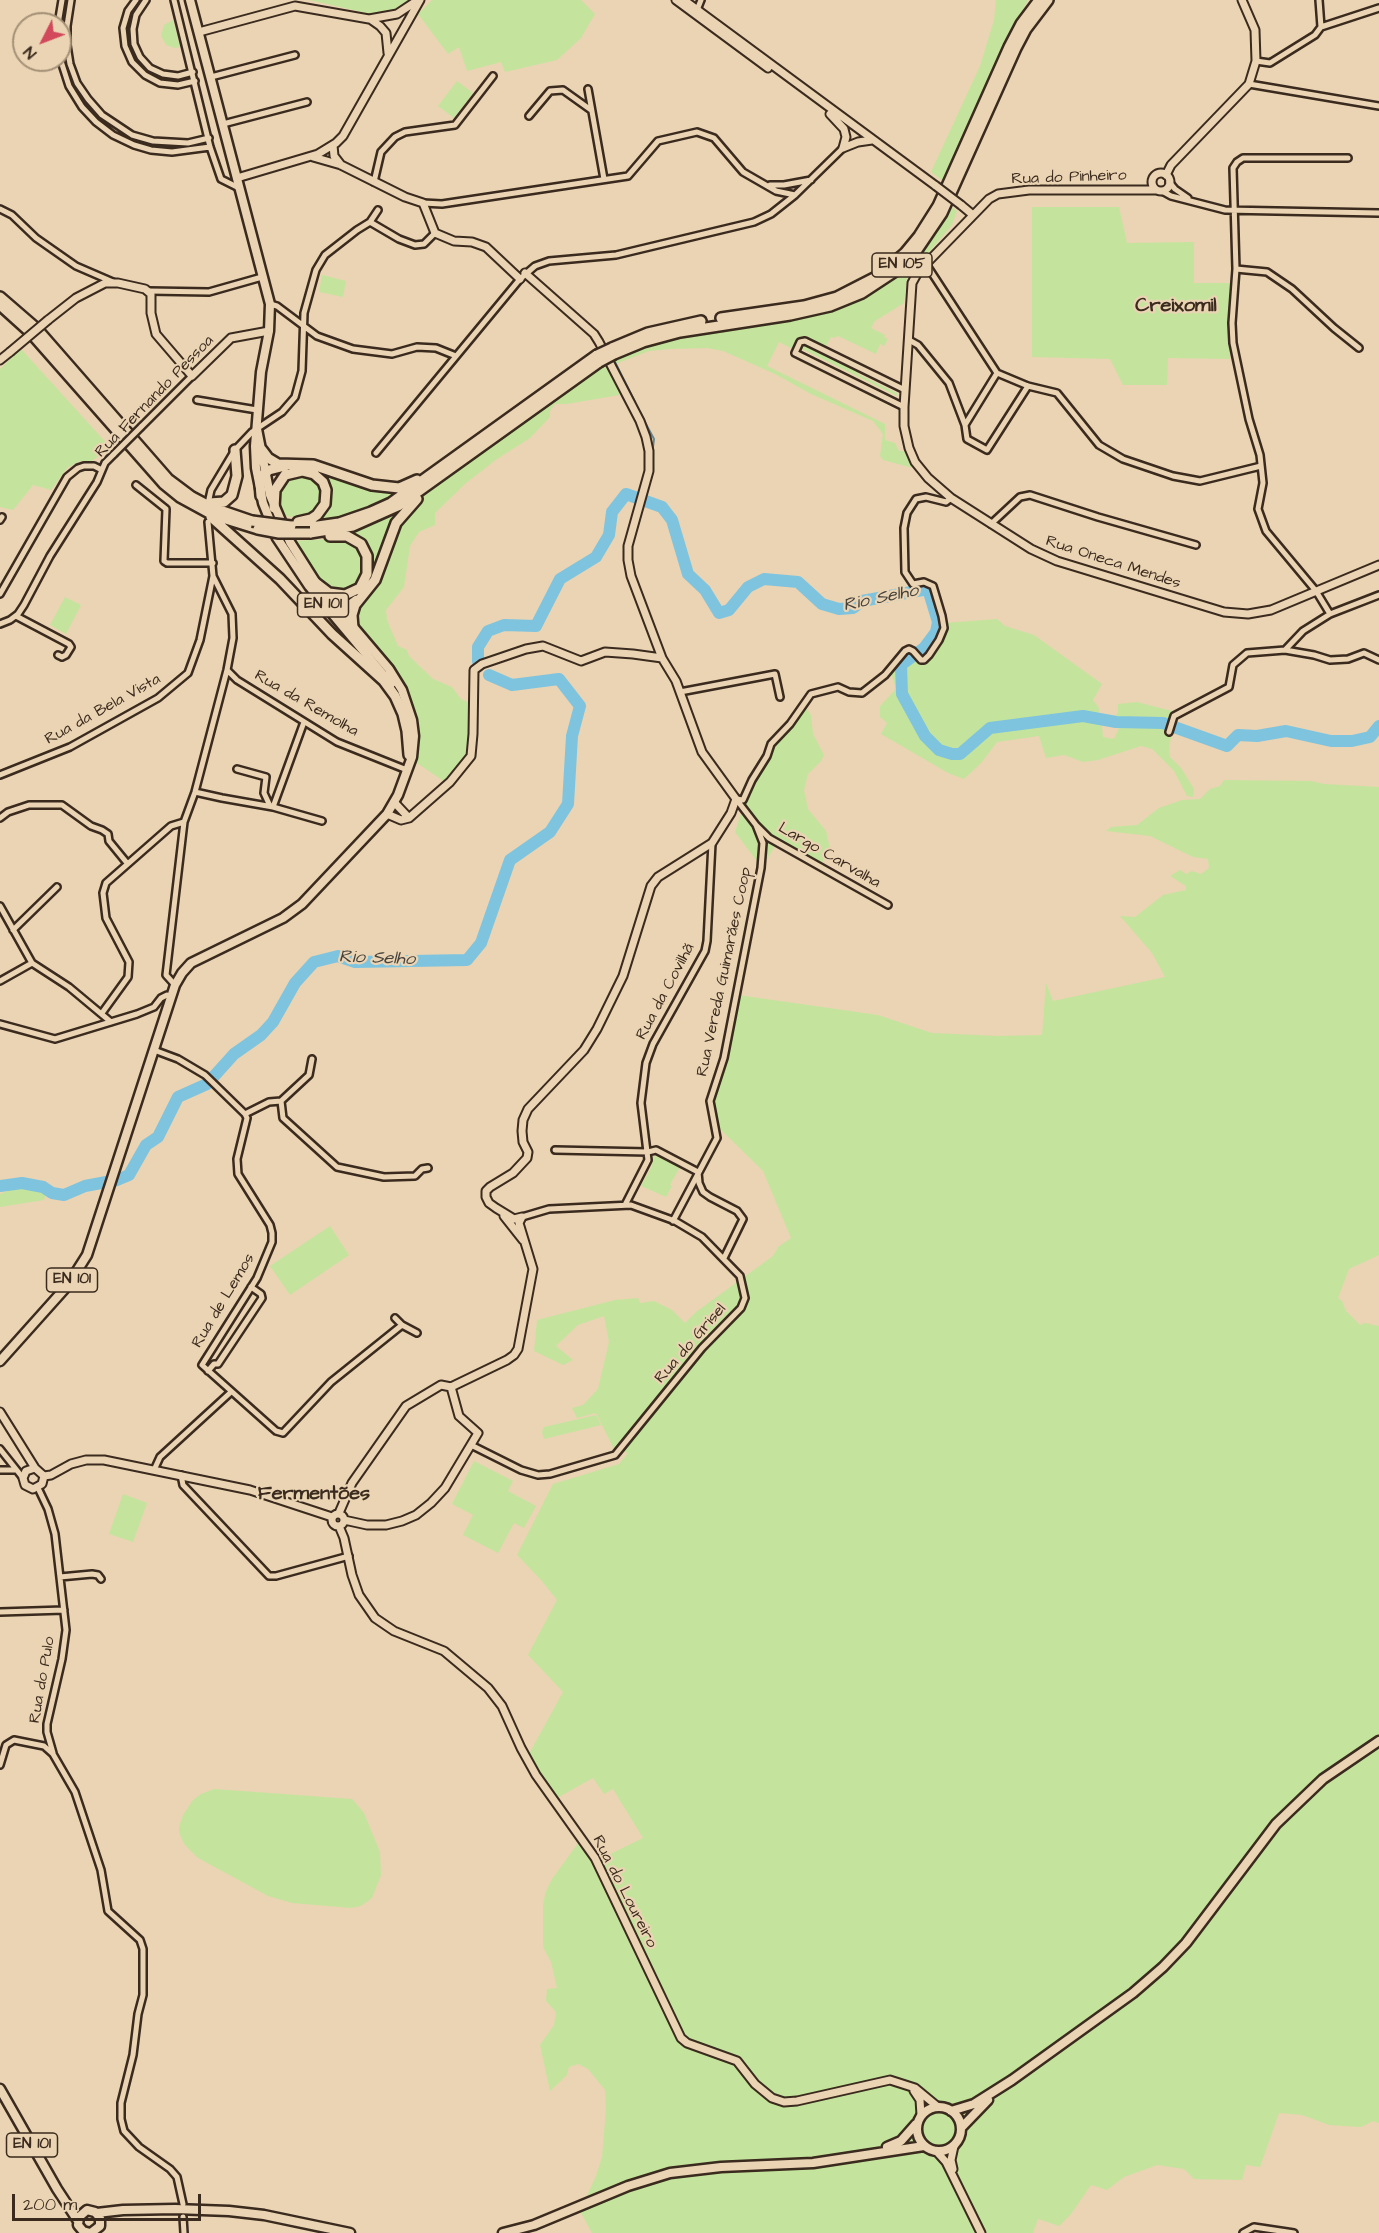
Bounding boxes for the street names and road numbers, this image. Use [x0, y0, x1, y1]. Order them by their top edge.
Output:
street label: Rua do Pinheiro [1011, 166, 1127, 190]
road number: EN 105 [872, 253, 932, 277]
street label: Rua Fernando Pessoa [92, 332, 218, 462]
street label: Rua Oneca Mendes [1043, 532, 1183, 594]
road number: EN 101 [298, 593, 348, 617]
street label: Rua da Remolha [251, 666, 361, 742]
street label: Rua da Bela Vista [42, 670, 164, 750]
street label: Largo Carvalha [774, 819, 884, 893]
street label: Rua Vereda Guimarães Coop [693, 866, 757, 1078]
street label: Rua da Covilhã [633, 940, 699, 1044]
street label: Rua de Lemos [188, 1250, 260, 1352]
road number: EN 101 [46, 1268, 98, 1292]
street label: Rua do Grisel [651, 1300, 731, 1388]
street label: Rua do Pulo [26, 1635, 60, 1725]
street label: Rua do Loureiro [587, 1833, 661, 1951]
road number: EN 101 [6, 2133, 57, 2157]

